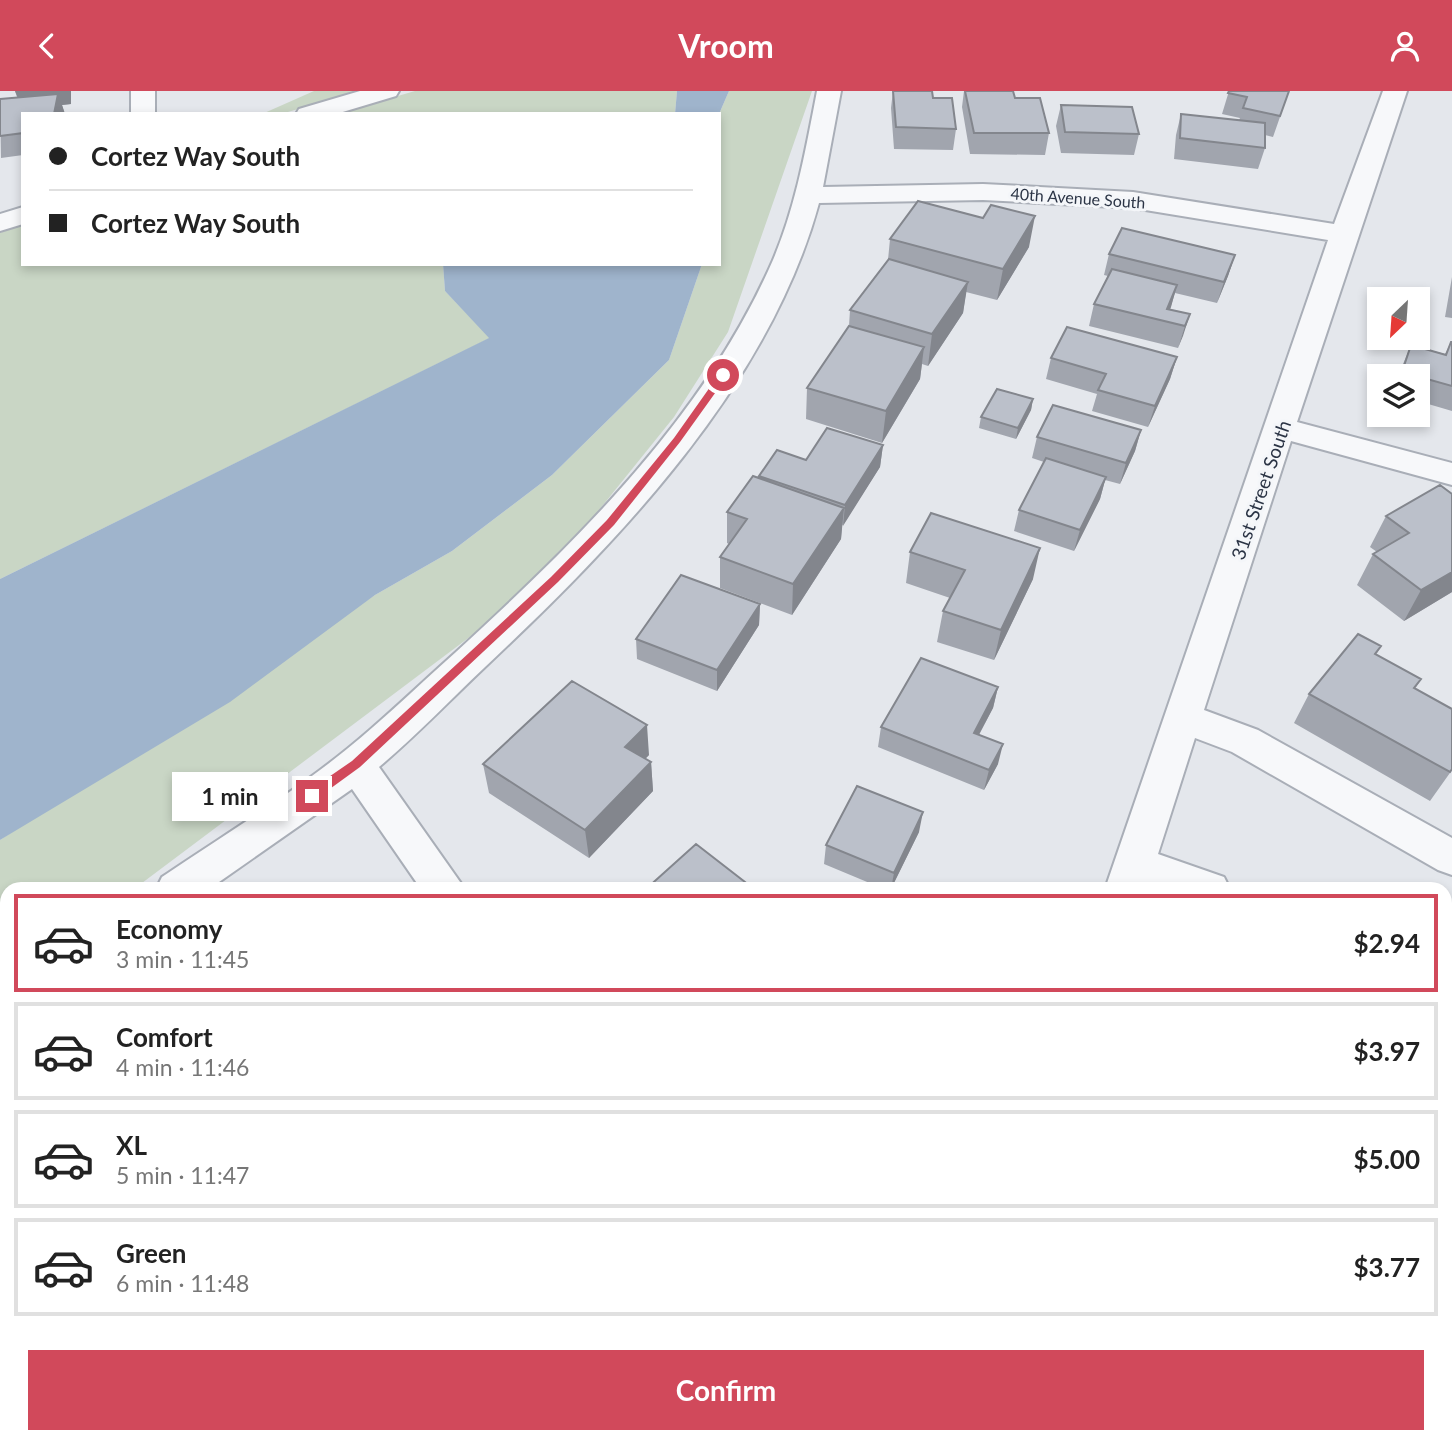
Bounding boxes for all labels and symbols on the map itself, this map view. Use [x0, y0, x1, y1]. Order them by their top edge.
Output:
street label: 40th Avenue South [1010, 183, 1146, 212]
north arrow [1367, 287, 1430, 350]
route start [707, 359, 739, 391]
street label: 31st Street South [1226, 417, 1295, 563]
callout: 1 min [172, 771, 288, 821]
route end [296, 780, 328, 812]

